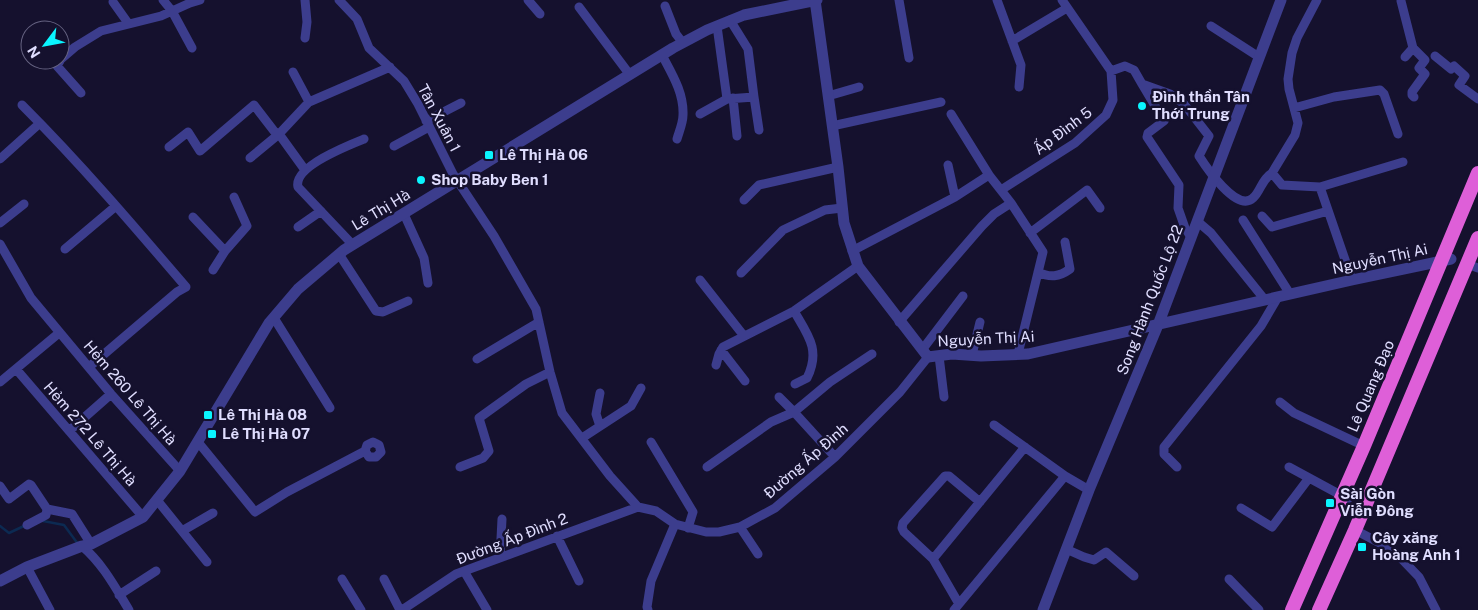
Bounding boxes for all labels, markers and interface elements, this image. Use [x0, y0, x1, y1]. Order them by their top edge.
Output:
north arrow [20, 20, 70, 70]
text: N [24, 43, 44, 61]
street label: Tân Xuân 1 [415, 81, 464, 154]
place label: Đình thần Tân Thới Trung [1152, 88, 1250, 122]
marker: Đình thần Tân Thới Trung [1136, 100, 1148, 112]
street label: Ấp Đình 5 [1029, 102, 1095, 158]
place label: Lê Thị Hà 06 [499, 146, 588, 163]
marker: Lê Thị Hà 06 [483, 149, 495, 161]
place label: Shop Baby Ben 1 [431, 171, 548, 188]
marker: Shop Baby Ben 1 [415, 174, 427, 186]
street label: Lê Thị Hà [348, 186, 413, 234]
street label: Song Hành Quốc Lộ 22 [1113, 222, 1186, 377]
street label: Nguyễn Thị Ai [1331, 240, 1429, 277]
street label: Nguyễn Thị Ai [937, 327, 1035, 350]
street label: Hẻm 260 Lê Thị Hà [80, 337, 180, 448]
street label: Lê Quang Đạo [1344, 338, 1397, 434]
street label: Hẻm 272 Lê Thị Hà [41, 378, 140, 489]
place label: Lê Thị Hà 08 [218, 406, 307, 423]
marker: Lê Thị Hà 08 [202, 409, 214, 421]
street label: Đường Ấp Đình [759, 418, 851, 502]
place label: Lê Thị Hà 07 [222, 425, 310, 442]
marker: Lê Thị Hà 07 [206, 428, 218, 440]
place label: Sài Gòn Viễn Đông [1340, 485, 1414, 519]
marker: Sài Gòn Viễn Đông [1324, 497, 1336, 509]
street label: Đường Ấp Đình 2 [453, 508, 570, 568]
place label: Cây xăng Hoàng Anh 1 [1372, 529, 1461, 563]
marker: Cây xăng Hoàng Anh 1 [1356, 541, 1368, 553]

